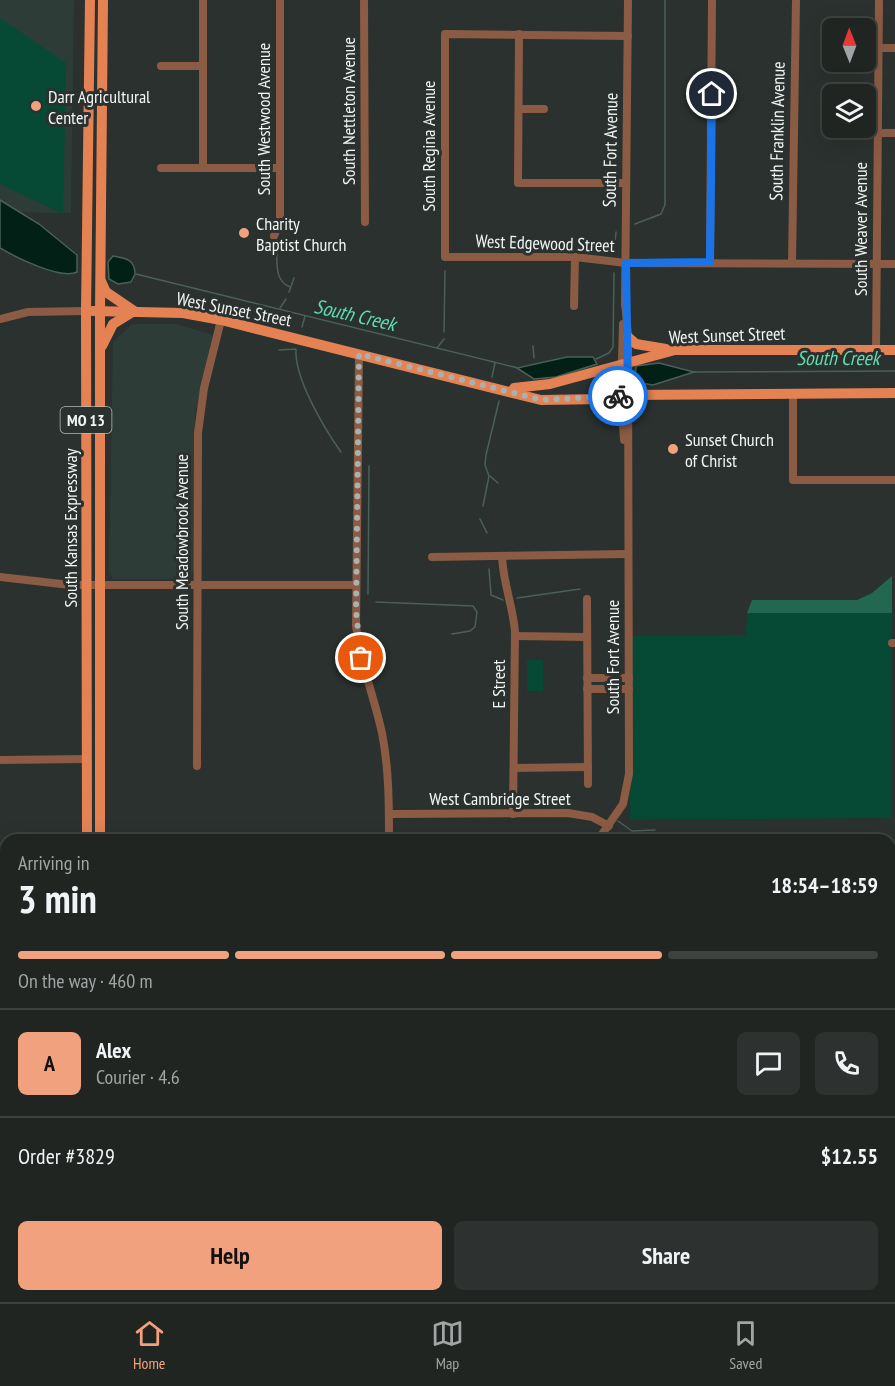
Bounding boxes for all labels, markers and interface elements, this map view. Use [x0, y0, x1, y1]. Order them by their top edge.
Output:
north arrow [822, 18, 876, 72]
map controls [822, 18, 876, 138]
street label: South Nettleton Avenue [337, 37, 360, 185]
street label: South Westwood Avenue [252, 43, 275, 195]
street label: South Franklin Avenue [764, 61, 790, 201]
pin [686, 68, 737, 119]
icon: home [695, 77, 728, 110]
street label: South Regina Avenue [417, 81, 440, 211]
button: layers [822, 84, 876, 138]
place label: Darr Agricultural Center [48, 85, 151, 129]
street label: South Fort Avenue [598, 93, 622, 207]
marker: Darr Agricultural Center [29, 99, 43, 113]
street label: South Weaver Avenue [849, 162, 872, 296]
place label: Charity Baptist Church [256, 212, 346, 256]
marker: Charity Baptist Church [237, 226, 251, 240]
street label: West Edgewood Street [475, 229, 615, 257]
street label: West Sunset Street [175, 287, 294, 331]
water label: South Creek [312, 293, 401, 337]
street label: West Sunset Street [668, 321, 786, 349]
water label: South Creek [797, 345, 882, 371]
courier [588, 366, 648, 426]
icon: bike [602, 380, 635, 413]
road number: MO 13 [60, 407, 112, 433]
place label: Sunset Church of Christ [685, 428, 774, 472]
marker: Sunset Church of Christ [666, 442, 680, 456]
street label: South Kansas Expressway [59, 448, 82, 607]
street label: South Meadowbrook Avenue [170, 454, 193, 630]
street label: South Fort Avenue [601, 600, 624, 714]
pin [335, 632, 386, 683]
icon: bag [344, 641, 377, 674]
street label: E Street [487, 660, 510, 708]
street label: West Cambridge Street [429, 787, 571, 810]
text: Arriving in [18, 850, 90, 876]
text: 18:54–18:59 [771, 871, 878, 899]
text: 3 min [18, 873, 97, 924]
text: On the way · 460 m [18, 968, 153, 994]
button: chat [737, 1032, 800, 1095]
button: phone [815, 1032, 878, 1095]
text: Alex [96, 1036, 131, 1064]
text: A [44, 1049, 55, 1077]
text: Courier · 4.6 [96, 1064, 180, 1090]
text: Order #3829 [18, 1142, 115, 1170]
text: $12.55 [821, 1142, 878, 1170]
button: Help [18, 1221, 442, 1290]
button: Share [454, 1221, 878, 1290]
tab: Home [133, 1317, 166, 1373]
tab: Map [431, 1317, 464, 1373]
tab: Saved [729, 1317, 762, 1373]

